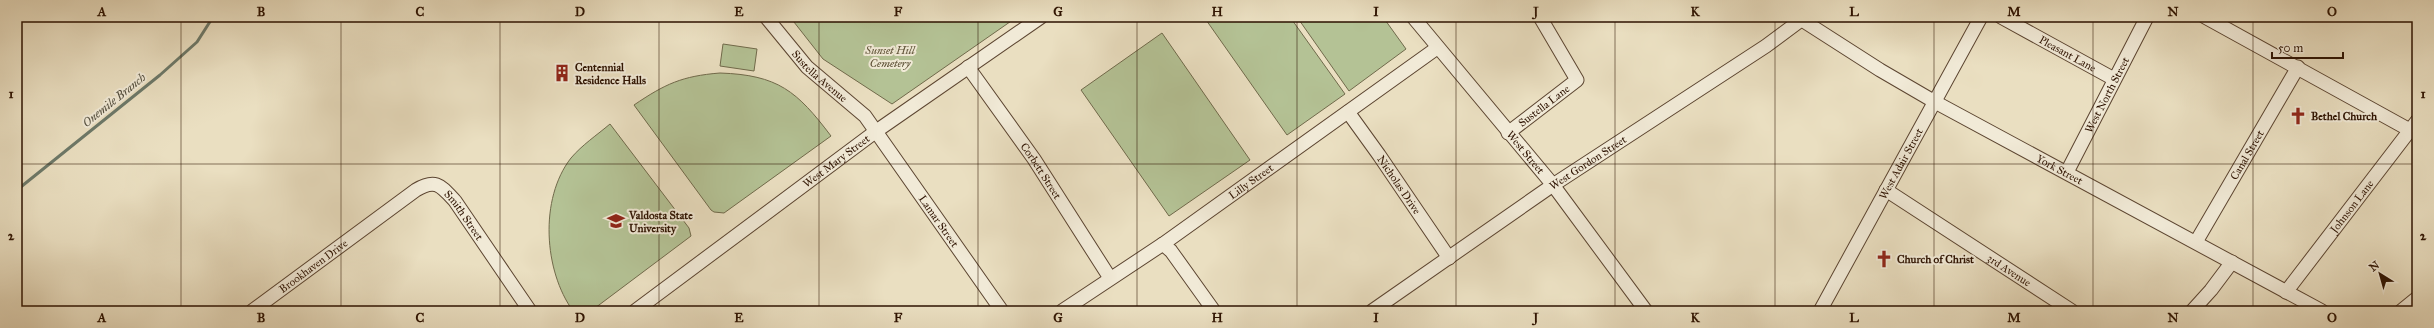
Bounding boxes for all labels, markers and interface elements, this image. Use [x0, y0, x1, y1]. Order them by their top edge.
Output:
text: A [97, 4, 107, 20]
text: B [257, 4, 266, 20]
text: C [416, 4, 425, 20]
text: D [575, 4, 585, 20]
text: E [734, 4, 744, 20]
text: F [894, 4, 903, 20]
text: G [1053, 4, 1063, 20]
text: H [1211, 4, 1223, 20]
text: I [1373, 4, 1379, 20]
text: J [1531, 4, 1539, 20]
text: K [1690, 4, 1700, 20]
text: L [1849, 4, 1859, 20]
text: M [2007, 4, 2021, 20]
text: N [2167, 4, 2179, 20]
text: O [2327, 4, 2337, 20]
street label: Pleasant Lane [2037, 33, 2099, 75]
scale bar [2272, 34, 2343, 60]
text: 50 m [2278, 41, 2303, 55]
park label: Sunset Hill Cemetery [864, 44, 916, 70]
street label: Sustella Avenue [789, 47, 850, 105]
street label: West North Street [2082, 55, 2132, 135]
place label: Centennial Residence Halls [575, 61, 646, 87]
building icon: Centennial Residence Halls [552, 63, 572, 83]
water label: Onemile Branch [80, 70, 149, 130]
street label: Sustella Lane [1516, 82, 1572, 129]
text: 1 [8, 86, 14, 102]
text: 1 [2420, 86, 2426, 102]
church icon: Bethel Church [2288, 106, 2308, 126]
place label: Bethel Church [2311, 110, 2378, 123]
street label: West Adair Street [1876, 126, 1925, 202]
street label: Canal Street [2227, 127, 2266, 182]
street label: West Street [1504, 128, 1547, 177]
street label: West Mary Street [800, 132, 872, 190]
street label: West Gordon Street [1547, 132, 1629, 192]
street label: Corbett Street [1018, 140, 1064, 201]
street label: York Street [2034, 152, 2085, 187]
street label: Nicholas Drive [1375, 153, 1424, 217]
street label: Lilly Street [1226, 161, 1276, 202]
street label: Johnson Lane [2327, 177, 2376, 237]
street label: Smith Street [442, 187, 486, 243]
street label: Lamar Street [916, 193, 962, 250]
place label: Valdosta State University [628, 209, 693, 236]
school or university icon: Valdosta State University [606, 211, 626, 231]
text: 2 [8, 228, 15, 244]
text: 2 [2420, 228, 2427, 244]
street label: Brookhaven Drive [276, 236, 350, 295]
church icon: Church of Christ [1874, 249, 1894, 269]
street label: 3rd Avenue [1985, 251, 2034, 289]
place label: Church of Christ [1897, 253, 1974, 266]
north arrow [2360, 254, 2400, 294]
text: N [2367, 258, 2382, 274]
text: A [97, 310, 107, 326]
text: B [257, 310, 266, 326]
text: C [416, 310, 425, 326]
text: D [575, 310, 585, 326]
text: E [734, 310, 744, 326]
text: F [894, 310, 903, 326]
text: G [1053, 310, 1063, 326]
text: H [1211, 310, 1223, 326]
text: I [1373, 310, 1379, 326]
text: J [1531, 310, 1539, 326]
text: K [1690, 310, 1700, 326]
text: L [1849, 310, 1859, 326]
text: M [2007, 310, 2021, 326]
text: N [2167, 310, 2179, 326]
text: O [2327, 310, 2337, 326]

